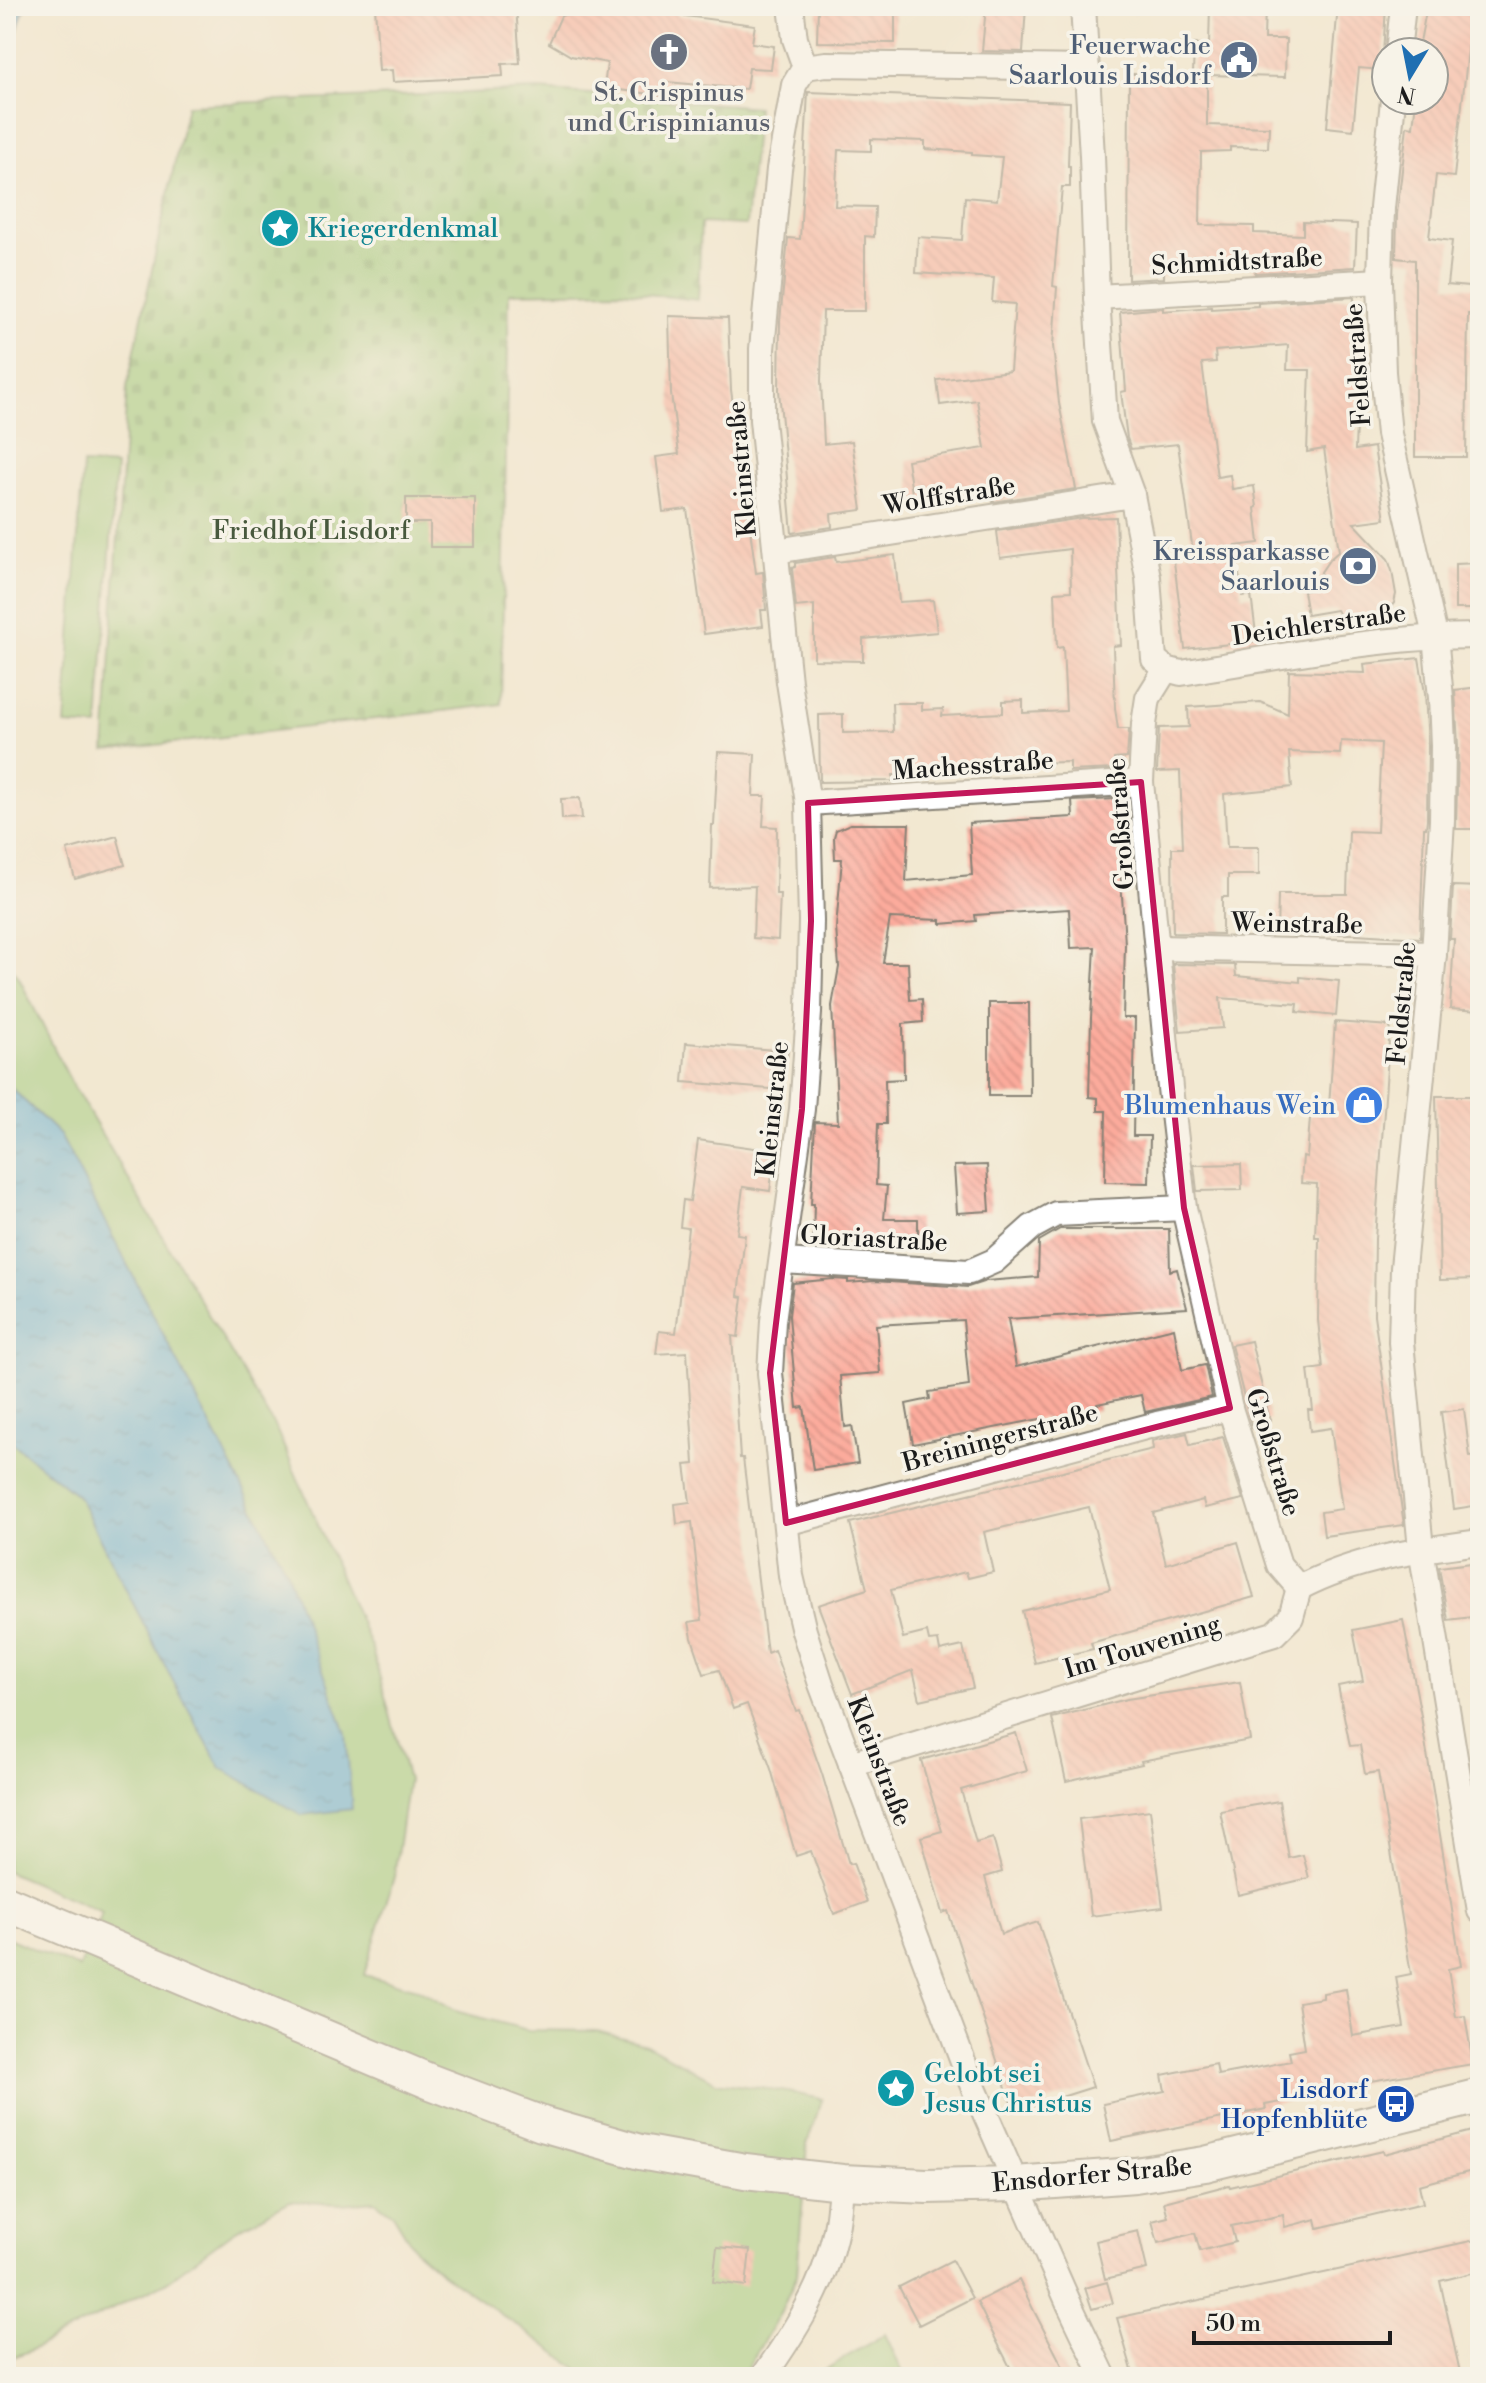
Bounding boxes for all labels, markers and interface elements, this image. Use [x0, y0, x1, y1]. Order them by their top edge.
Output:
place label: Feuerwache Saarlouis Lisdorf [1009, 30, 1213, 92]
church icon: St. Crispinus und Crispinianus [648, 31, 690, 73]
north arrow [1370, 36, 1450, 116]
public building icon: Feuerwache Saarlouis Lisdorf [1218, 39, 1260, 81]
place label: St. Crispinus und Crispinianus [568, 77, 770, 139]
text: N [1395, 79, 1418, 109]
place icon: Kriegerdenkmal [259, 207, 301, 249]
place label: Kriegerdenkmal [308, 213, 499, 245]
street label: Schmidtstraße [1151, 242, 1324, 282]
street label: Feldstraße [1338, 302, 1378, 428]
street label: Kleinstraße [720, 399, 764, 538]
street label: Wolffstraße [880, 470, 1018, 522]
park label: Friedhof Lisdorf [212, 515, 411, 547]
place label: Kreissparkasse Saarlouis [1153, 536, 1330, 598]
bank icon: Kreissparkasse Saarlouis [1337, 545, 1379, 587]
street label: Deichlerstraße [1230, 597, 1408, 653]
street label: Machesstraße [891, 744, 1055, 788]
street label: Großstraße [1100, 757, 1142, 891]
street label: Weinstraße [1230, 907, 1363, 941]
street label: Feldstraße [1381, 940, 1423, 1066]
street label: Kleinstraße [750, 1039, 796, 1179]
shop icon: Blumenhaus Wein [1343, 1084, 1385, 1126]
place label: Blumenhaus Wein [1123, 1090, 1336, 1122]
street label: Gloriastraße [799, 1219, 949, 1259]
street label: Großstraße [1238, 1384, 1308, 1520]
street label: Breiningerstraße [898, 1397, 1101, 1480]
street label: Im Touvening [1060, 1608, 1225, 1686]
street label: Kleinstraße [840, 1692, 918, 1831]
place label: Gelobt sei Jesus Christus [923, 2058, 1092, 2120]
place icon: Gelobt sei Jesus Christus [875, 2067, 917, 2109]
place label: Lisdorf Hopfenblüte [1221, 2074, 1370, 2136]
bus stop icon: Lisdorf Hopfenblüte [1375, 2083, 1417, 2125]
street label: Ensdorfer Straße [991, 2150, 1194, 2200]
scale bar [1194, 2295, 1390, 2345]
text: 50 m [1206, 2309, 1261, 2339]

